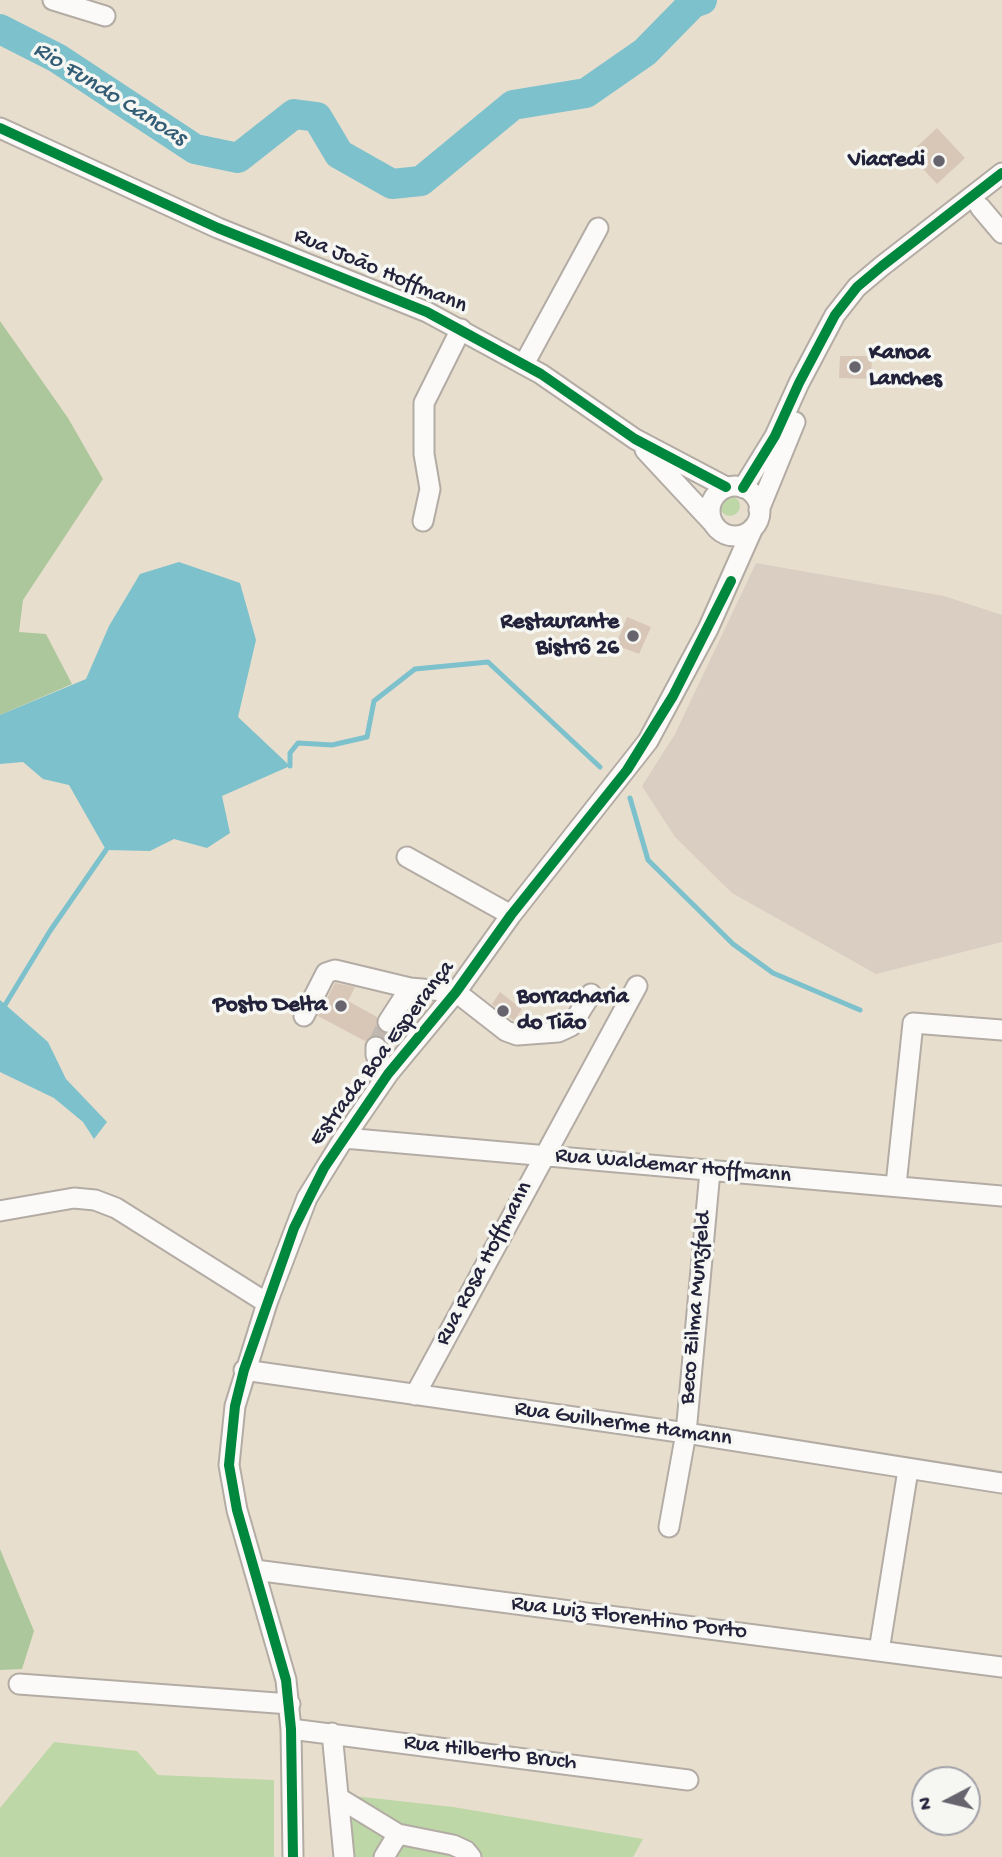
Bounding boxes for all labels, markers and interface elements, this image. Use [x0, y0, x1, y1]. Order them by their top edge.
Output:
water label: Rio Fundo Canoas [27, 36, 191, 154]
place label: Viacredi [848, 147, 925, 175]
marker: Viacredi [931, 153, 947, 169]
street label: Rua João Hoffmann [289, 223, 471, 321]
place label: Kanoa Lanches [869, 340, 942, 394]
marker: Kanoa Lanches [847, 359, 863, 375]
place label: Restaurante Bistrô 26 [501, 609, 619, 663]
marker: Restaurante Bistrô 26 [625, 628, 641, 644]
street label: Estrada Boa Esperança [304, 956, 462, 1152]
place label: Borracharia do Tião [517, 984, 629, 1038]
place label: Posto Delta [213, 992, 327, 1020]
marker: Posto Delta [333, 998, 349, 1014]
marker: Borracharia do Tião [495, 1003, 511, 1019]
street label: Rua Waldemar Hoffmann [554, 1143, 792, 1191]
street label: Rua Rosa Hoffmann [430, 1177, 540, 1351]
street label: Beco Zilma Munzfeld [675, 1210, 719, 1406]
street label: Rua Guilherme Hamann [513, 1396, 733, 1454]
street label: Rua Luiz Florentino Porto [510, 1591, 748, 1647]
street label: Rua Hilberto Bruch [402, 1730, 578, 1778]
north arrow [911, 1766, 981, 1836]
text: N [914, 1796, 939, 1811]

